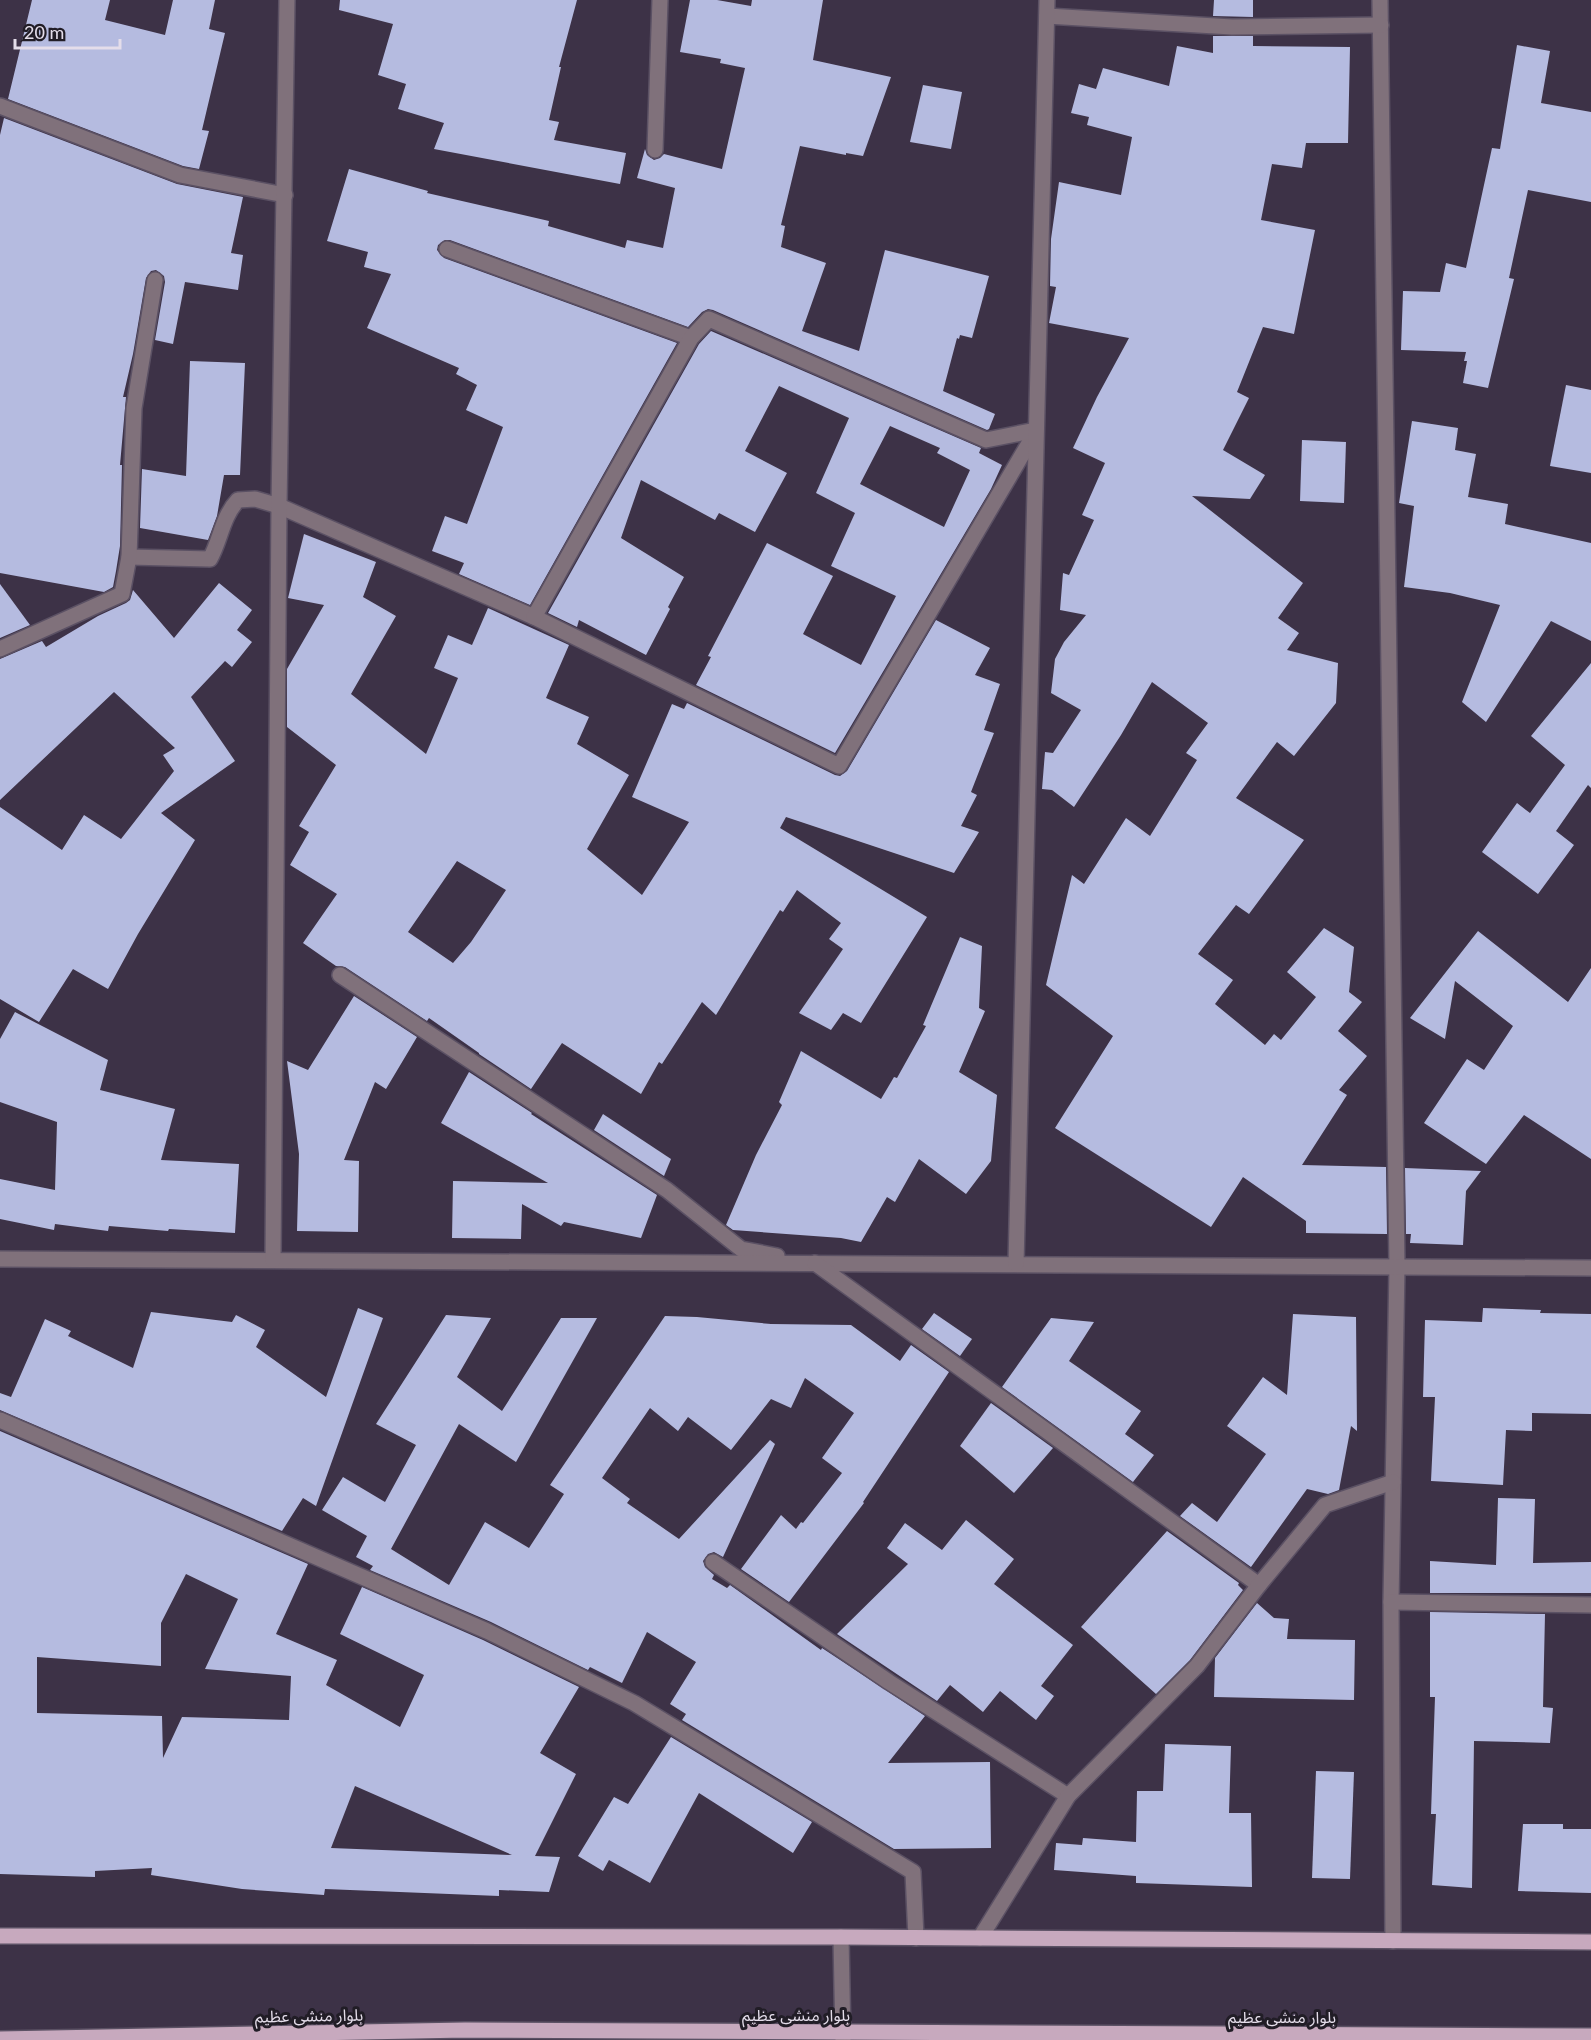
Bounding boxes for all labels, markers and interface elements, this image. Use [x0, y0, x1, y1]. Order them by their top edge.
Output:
scale bar [15, 12, 120, 50]
text: 20 m [24, 21, 64, 43]
street label: بلوار منشی عظیم [255, 2005, 363, 2029]
street label: بلوار منشی عظیم [742, 2005, 850, 2028]
street label: بلوار منشی عظیم [1228, 2007, 1336, 2030]

